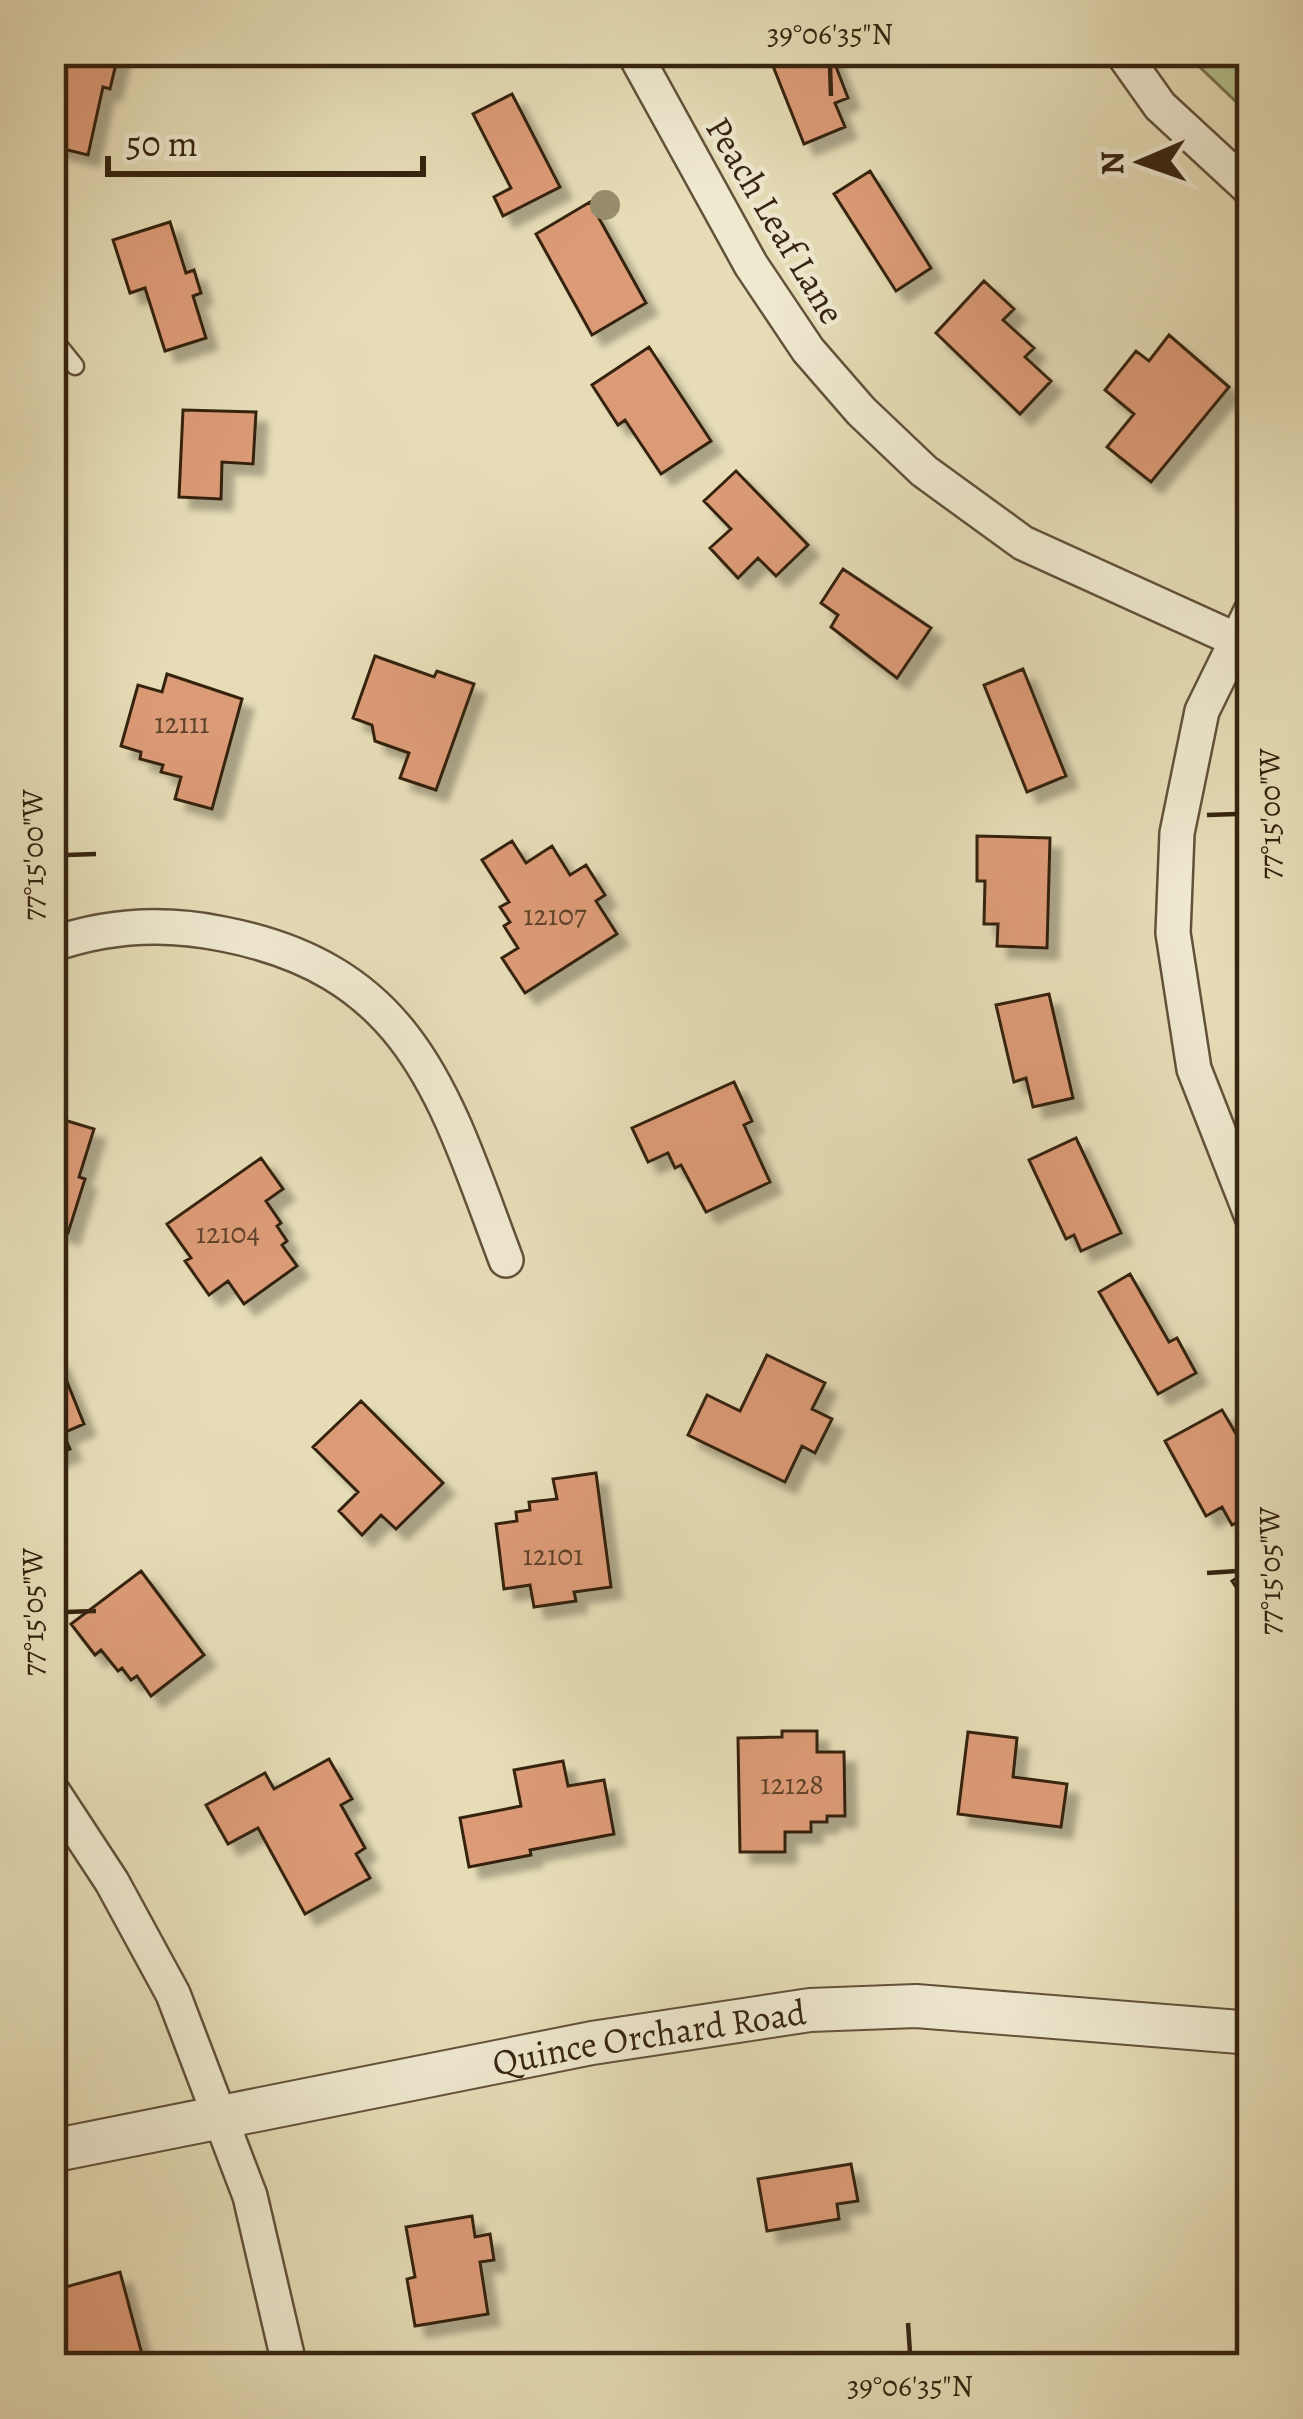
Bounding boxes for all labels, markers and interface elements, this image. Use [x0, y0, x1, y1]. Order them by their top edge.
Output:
text: 39°06'35"N [767, 14, 893, 54]
scale bar [108, 102, 423, 176]
north arrow [1081, 102, 1201, 222]
street label: Peach Leaf Lane [694, 107, 857, 333]
text: 50 m [126, 119, 198, 168]
text: N [1089, 150, 1134, 176]
house number: 12111 [154, 703, 210, 743]
text: 77°15'00"W [1250, 748, 1290, 880]
text: 77°15'00"W [13, 789, 53, 921]
house number: 12107 [523, 895, 587, 935]
house number: 12104 [196, 1213, 260, 1253]
text: 77°15'05"W [1250, 1507, 1290, 1635]
house number: 12101 [522, 1535, 584, 1575]
text: 77°15'05"W [13, 1548, 53, 1676]
house number: 12128 [760, 1764, 824, 1804]
street label: Quince Orchard Road [488, 1987, 810, 2087]
text: 39°06'35"N [847, 2366, 973, 2406]

